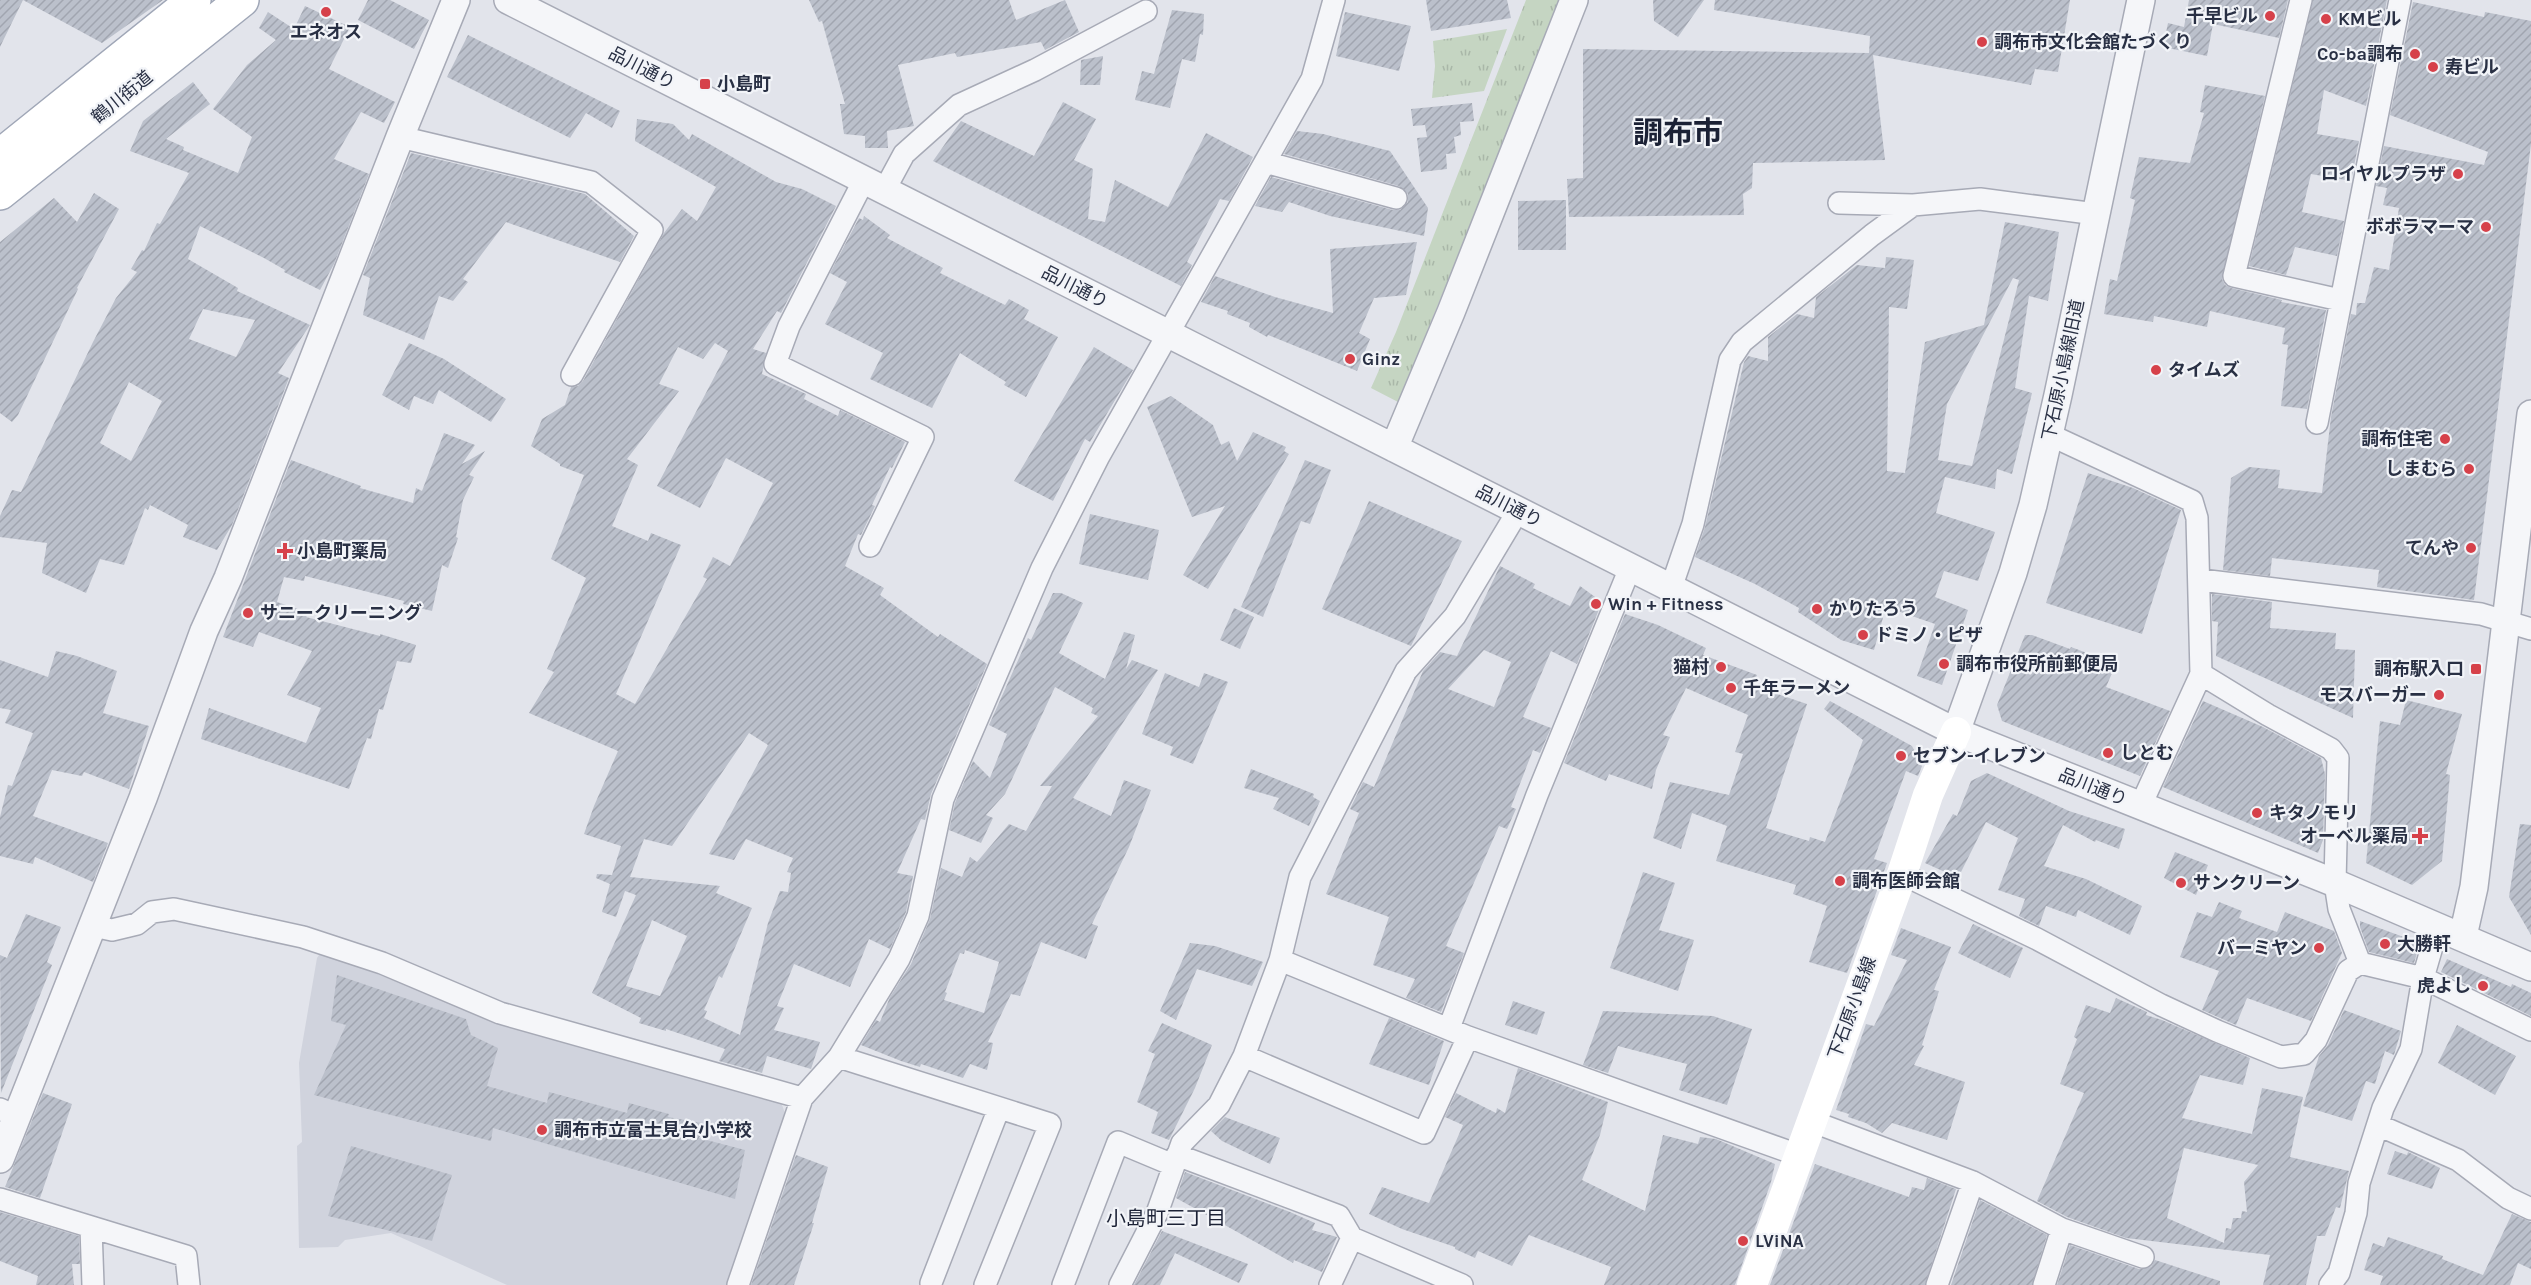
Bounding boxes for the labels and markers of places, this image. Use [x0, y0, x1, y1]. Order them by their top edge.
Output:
marker: エネオス [319, 5, 333, 19]
place label: 千早ビル [2186, 5, 2258, 27]
place label: KMビル [2338, 8, 2402, 30]
marker: 千早ビル [2263, 9, 2277, 23]
marker: KMビル [2319, 12, 2333, 26]
place label: エネオス [290, 21, 362, 43]
place label: 調布市文化会館たづくり [1994, 31, 2192, 53]
marker: 調布市文化会館たづくり [1975, 35, 1989, 49]
place label: Co-ba調布 [2317, 43, 2403, 65]
marker: Co-ba調布 [2408, 47, 2422, 61]
place label: 寿ビル [2445, 56, 2499, 78]
marker: 寿ビル [2426, 60, 2440, 74]
place label: 小島町 [717, 73, 771, 95]
marker: 小島町 [698, 77, 712, 91]
place label: ロイヤルプラザ [2321, 163, 2446, 185]
marker: ロイヤルプラザ [2451, 167, 2465, 181]
place label: ボボラマーマ [2366, 216, 2474, 238]
marker: ボボラマーマ [2479, 220, 2493, 234]
place label: Ginz [1362, 348, 1400, 370]
marker: Ginz [1343, 352, 1357, 366]
place label: タイムズ [2168, 359, 2240, 381]
marker: タイムズ [2149, 363, 2163, 377]
place label: 調布住宅 [2361, 428, 2433, 450]
marker: 調布住宅 [2438, 432, 2452, 446]
place label: しまむら [2385, 458, 2457, 480]
marker: しまむら [2462, 462, 2476, 476]
place label: てんや [2405, 537, 2459, 559]
place label: 小島町薬局 [297, 540, 387, 562]
marker: てんや [2464, 541, 2478, 555]
marker: 小島町薬局 [278, 544, 292, 558]
place label: Win + Fitness [1608, 593, 1724, 615]
marker: Win + Fitness [1589, 597, 1603, 611]
place label: かりたろう [1829, 598, 1918, 620]
place label: サニークリーニング [260, 602, 422, 624]
marker: かりたろう [1810, 602, 1824, 616]
marker: サニークリーニング [241, 606, 255, 620]
place label: ドミノ・ピザ [1875, 624, 1983, 646]
marker: ドミノ・ピザ [1856, 628, 1870, 642]
place label: 調布市役所前郵便局 [1956, 653, 2118, 675]
place label: 猫村 [1673, 656, 1709, 678]
marker: 調布市役所前郵便局 [1937, 657, 1951, 671]
place label: 調布駅入口 [2374, 658, 2464, 680]
marker: 猫村 [1714, 660, 1728, 674]
marker: 調布駅入口 [2469, 662, 2483, 676]
place label: 千年ラーメン [1743, 677, 1850, 699]
marker: 千年ラーメン [1724, 681, 1738, 695]
place label: モスバーガー [2319, 684, 2427, 706]
marker: モスバーガー [2432, 688, 2446, 702]
place label: しとむ [2120, 742, 2174, 764]
place label: セブン-イレブン [1913, 745, 2046, 767]
marker: しとむ [2101, 746, 2115, 760]
marker: セブン-イレブン [1894, 749, 1908, 763]
place label: キタノモリ [2269, 802, 2358, 824]
marker: キタノモリ [2250, 806, 2264, 820]
place label: オーベル薬局 [2300, 825, 2408, 847]
marker: オーベル薬局 [2413, 829, 2427, 843]
place label: 調布医師会館 [1852, 870, 1960, 892]
place label: サンクリーン [2193, 872, 2300, 894]
marker: 調布医師会館 [1833, 874, 1847, 888]
marker: サンクリーン [2174, 876, 2188, 890]
place label: 大勝軒 [2397, 933, 2451, 955]
place label: バーミヤン [2217, 937, 2307, 959]
marker: 大勝軒 [2378, 937, 2392, 951]
marker: バーミヤン [2312, 941, 2326, 955]
place label: 虎よし [2417, 975, 2471, 997]
marker: 虎よし [2476, 979, 2490, 993]
place label: 調布市立富士見台小学校 [554, 1119, 752, 1141]
marker: 調布市立富士見台小学校 [535, 1123, 549, 1137]
place label: LViNA [1755, 1230, 1804, 1252]
marker: LViNA [1736, 1234, 1750, 1248]

